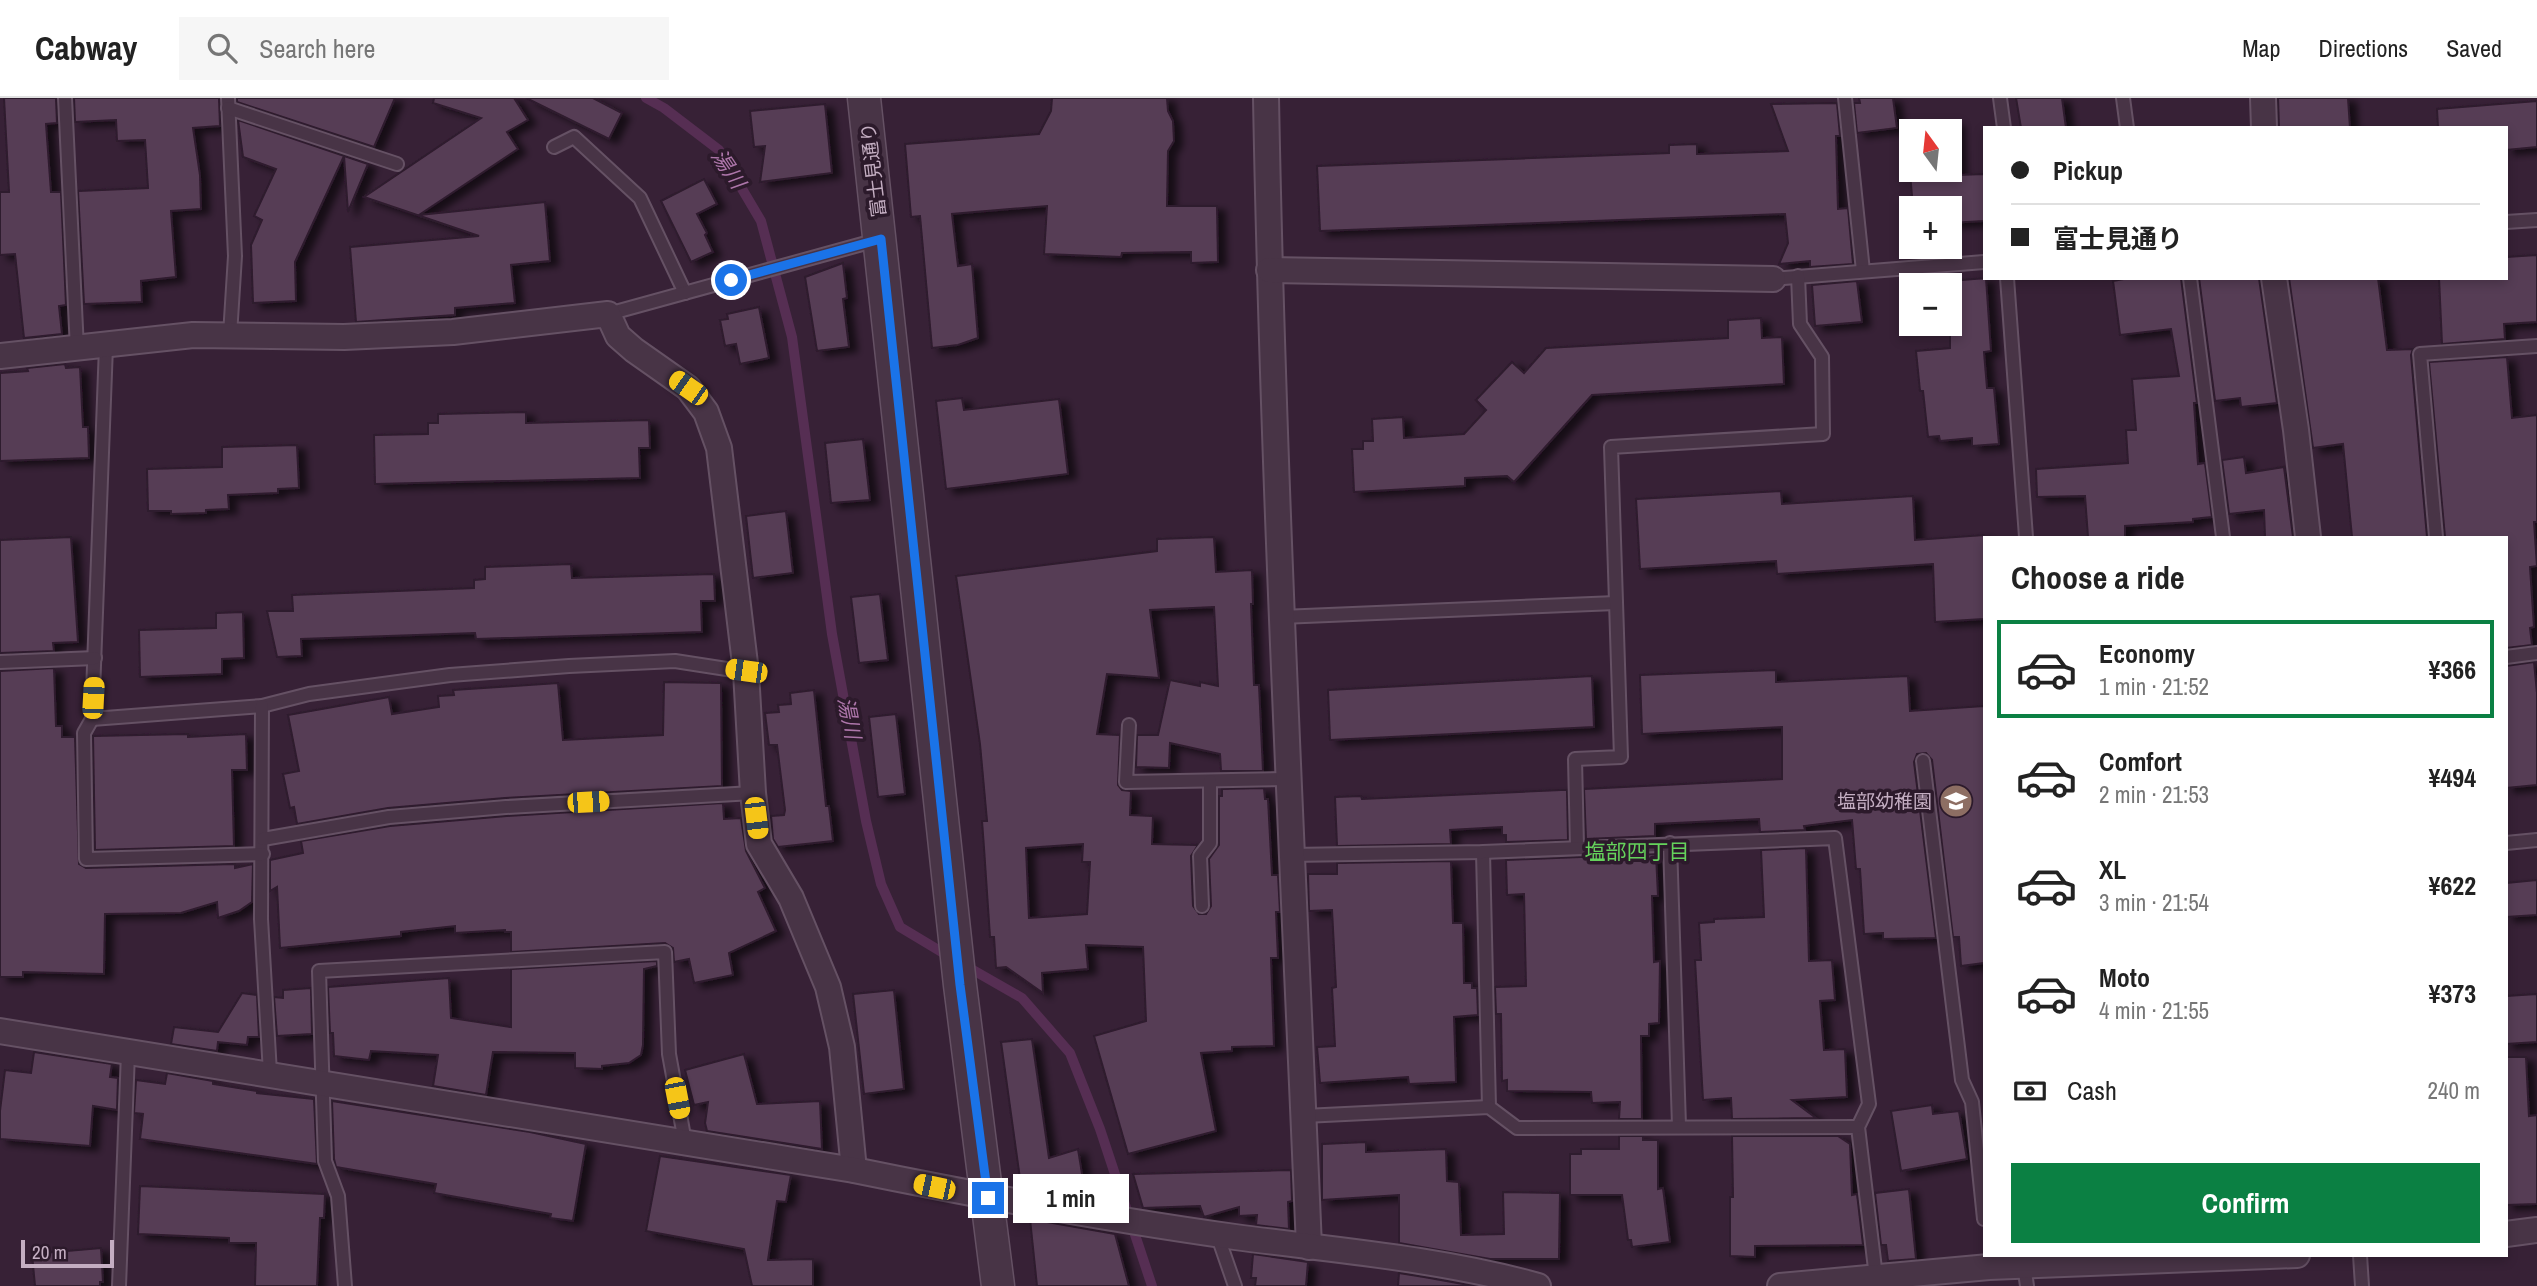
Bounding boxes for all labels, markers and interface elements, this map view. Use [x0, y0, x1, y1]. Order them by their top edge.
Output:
search box [179, 17, 669, 80]
text: Cabway [35, 26, 137, 70]
icon: search [203, 29, 241, 67]
text: Search here [259, 31, 375, 66]
text: Map [2242, 32, 2280, 64]
text: Directions [2318, 32, 2408, 64]
text: Saved [2446, 32, 2502, 64]
north arrow [1899, 119, 1962, 182]
map controls [1899, 119, 1962, 336]
street label: 富士見通り [854, 121, 892, 219]
water label: 湯川 [705, 143, 753, 196]
text: Pickup [2053, 153, 2123, 188]
button: + [1899, 196, 1962, 259]
text: 富士見通り [2053, 221, 2183, 256]
route start [715, 264, 747, 296]
button: − [1899, 273, 1962, 336]
car [665, 367, 712, 409]
text: Choose a ride [2011, 556, 2185, 599]
text: Economy [2099, 636, 2195, 671]
icon: car [2015, 638, 2078, 701]
text: ¥366 [2429, 652, 2476, 687]
car [724, 658, 769, 684]
text: 1 min · 21:52 [2099, 671, 2209, 702]
car [82, 676, 105, 720]
water label: 湯川 [831, 695, 868, 743]
text: Comfort [2099, 744, 2182, 779]
icon: car [2015, 746, 2078, 809]
text: ¥494 [2429, 760, 2476, 795]
text: 2 min · 21:53 [2099, 779, 2209, 810]
school or university icon: 塩部幼稚園 [1937, 782, 1975, 820]
place label: 塩部幼稚園 [1837, 788, 1932, 814]
car [567, 790, 610, 814]
car [744, 796, 769, 840]
district label: 塩部四丁目 [1585, 837, 1690, 866]
text: XL [2099, 852, 2126, 887]
icon: car [2015, 854, 2078, 917]
text: ¥622 [2429, 868, 2476, 903]
text: 3 min · 21:54 [2099, 887, 2209, 918]
text: Moto [2099, 960, 2150, 995]
icon: car [2015, 962, 2078, 1025]
text: ¥373 [2429, 976, 2476, 1011]
text: 4 min · 21:55 [2099, 995, 2209, 1026]
icon: cash [2011, 1072, 2049, 1110]
text: Cash [2067, 1073, 2117, 1108]
car [663, 1075, 692, 1121]
text: 240 m [2428, 1075, 2480, 1106]
button: Confirm [2011, 1163, 2480, 1243]
car [912, 1172, 957, 1202]
callout: 1 min [1012, 1174, 1128, 1222]
route end [972, 1182, 1004, 1214]
text: 1 min [1046, 1183, 1096, 1214]
scale bar [21, 1237, 114, 1269]
text: 20 m [32, 1239, 67, 1265]

